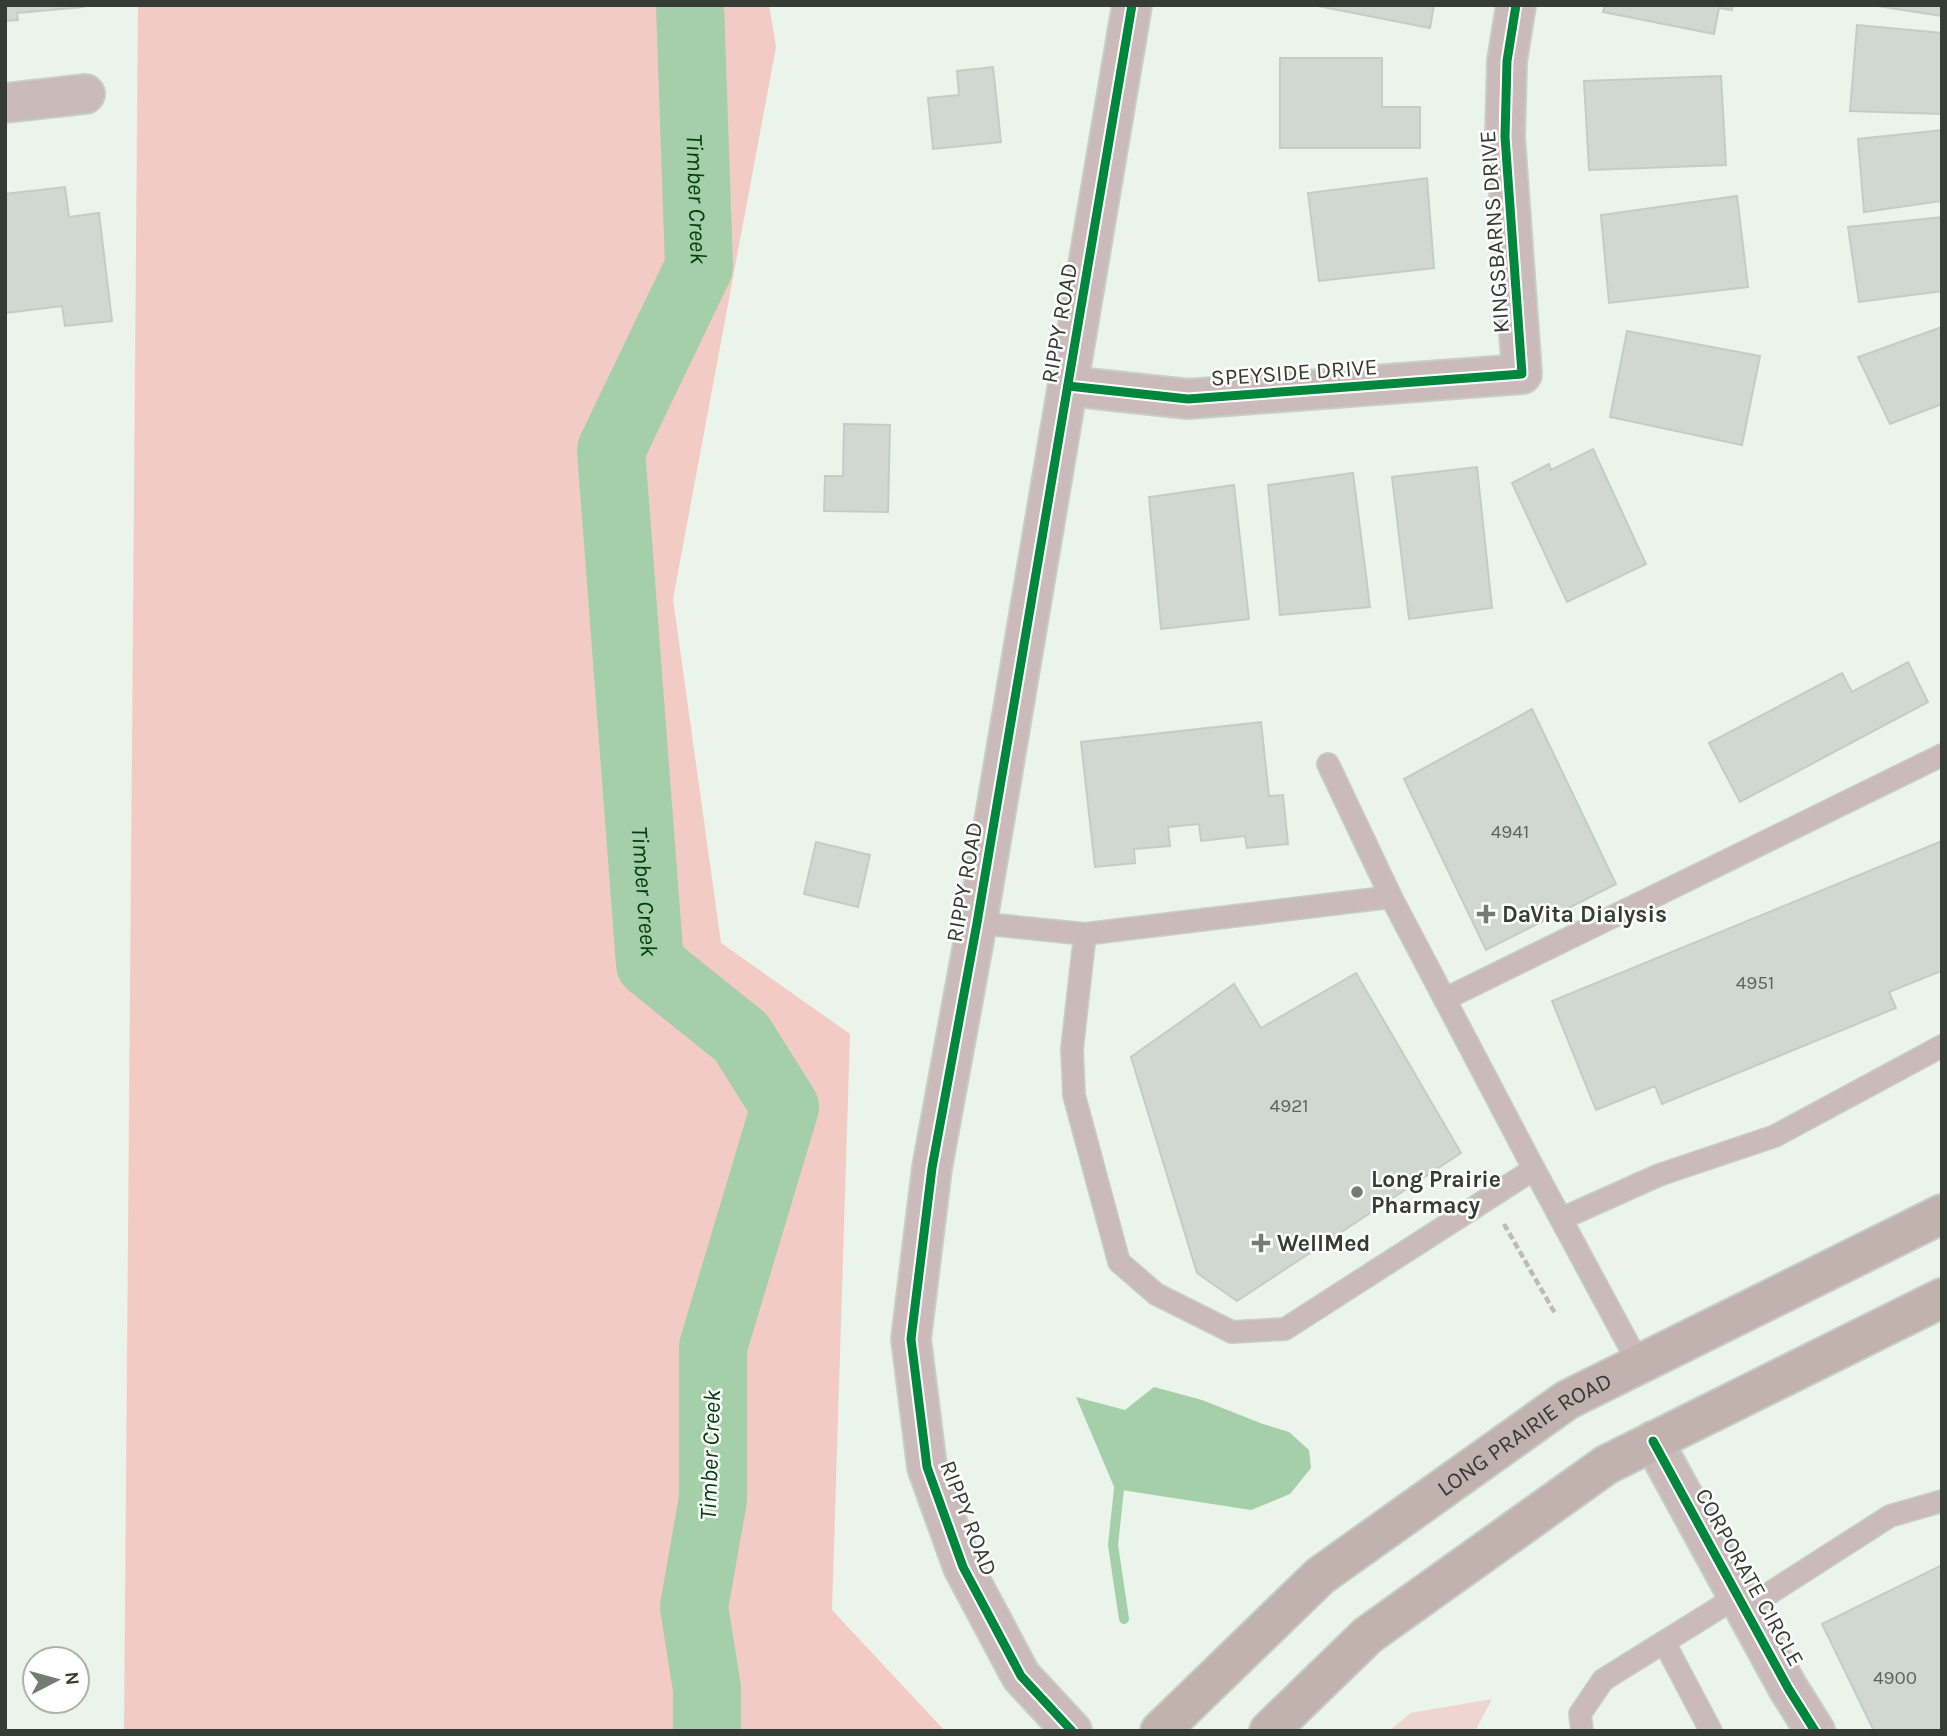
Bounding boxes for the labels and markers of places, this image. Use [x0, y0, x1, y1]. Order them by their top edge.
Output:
place label: DaVita Dialysis [1502, 901, 1667, 928]
marker: DaVita Dialysis [1476, 904, 1496, 924]
place label: Long Prairie Pharmacy [1371, 1166, 1501, 1219]
marker: Long Prairie Pharmacy [1349, 1184, 1365, 1200]
place label: WellMed [1277, 1230, 1370, 1257]
marker: WellMed [1251, 1233, 1271, 1253]

